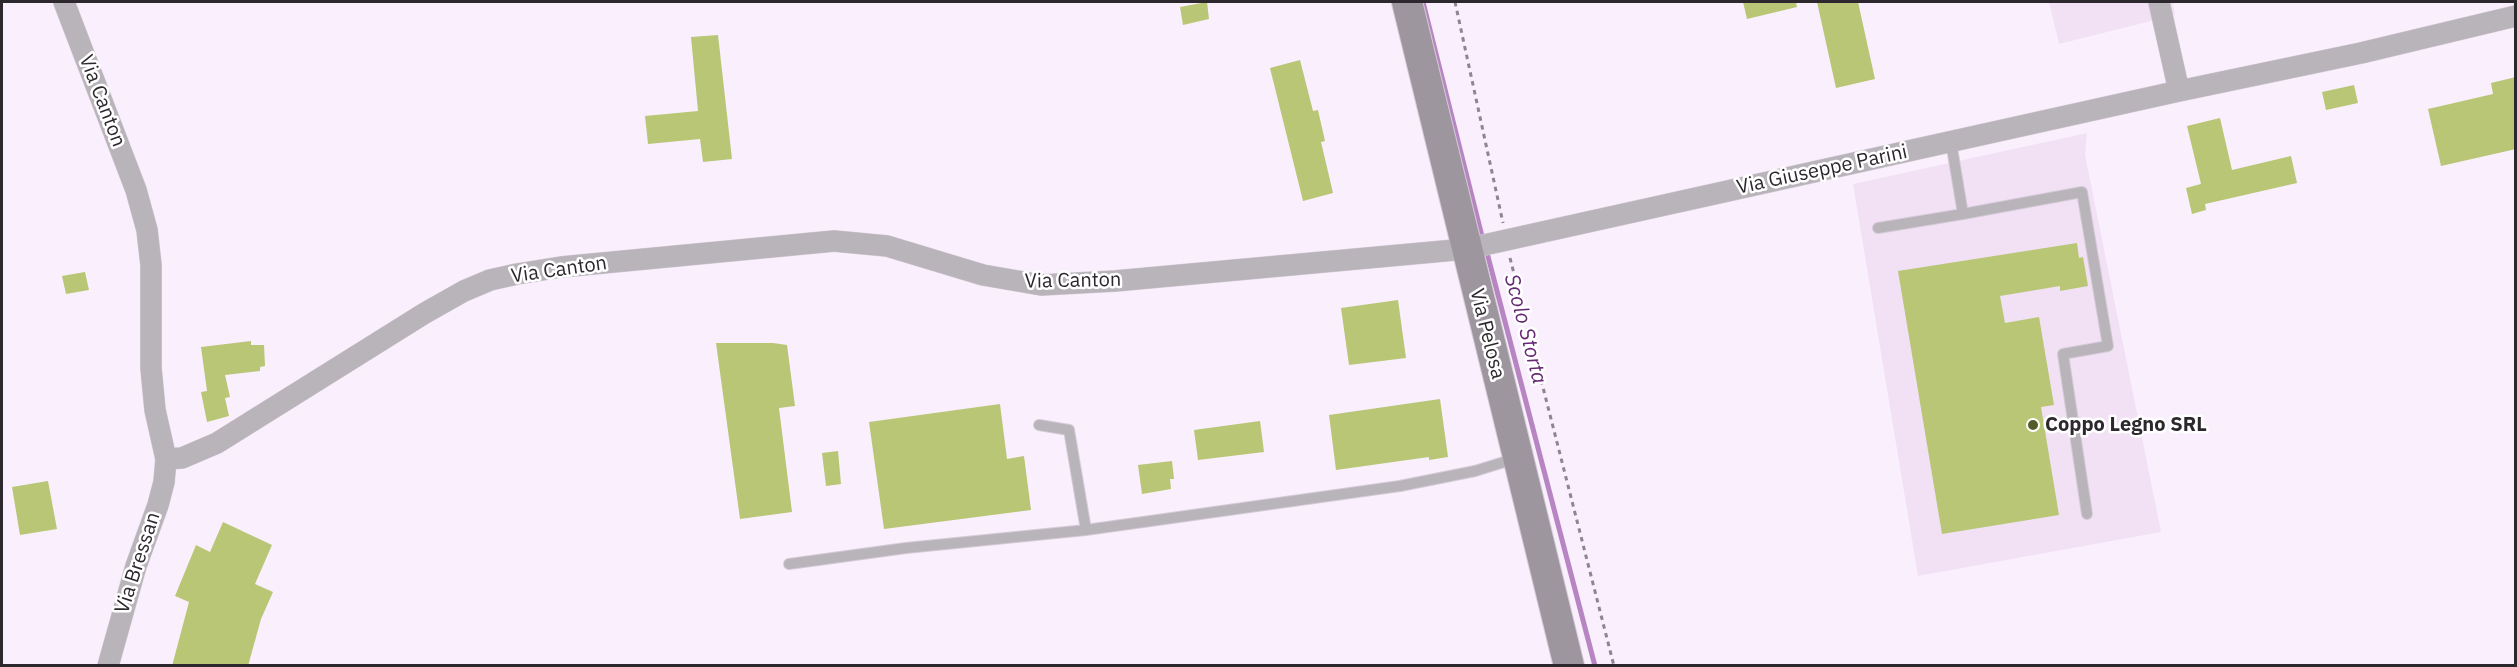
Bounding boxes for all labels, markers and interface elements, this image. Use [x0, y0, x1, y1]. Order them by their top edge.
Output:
street label: Via Canton [73, 52, 131, 150]
street label: Via Giuseppe Parini [1735, 140, 1909, 200]
street label: Via Canton [510, 251, 608, 289]
street label: Via Canton [1025, 268, 1121, 294]
water label: Scolo Storta [1498, 271, 1552, 387]
street label: Via Pelosa [1464, 286, 1510, 382]
place label: Coppo Legno SRL [2045, 413, 2207, 437]
marker: Coppo Legno SRL [2026, 418, 2040, 432]
street label: Via Bressan [110, 509, 166, 617]

